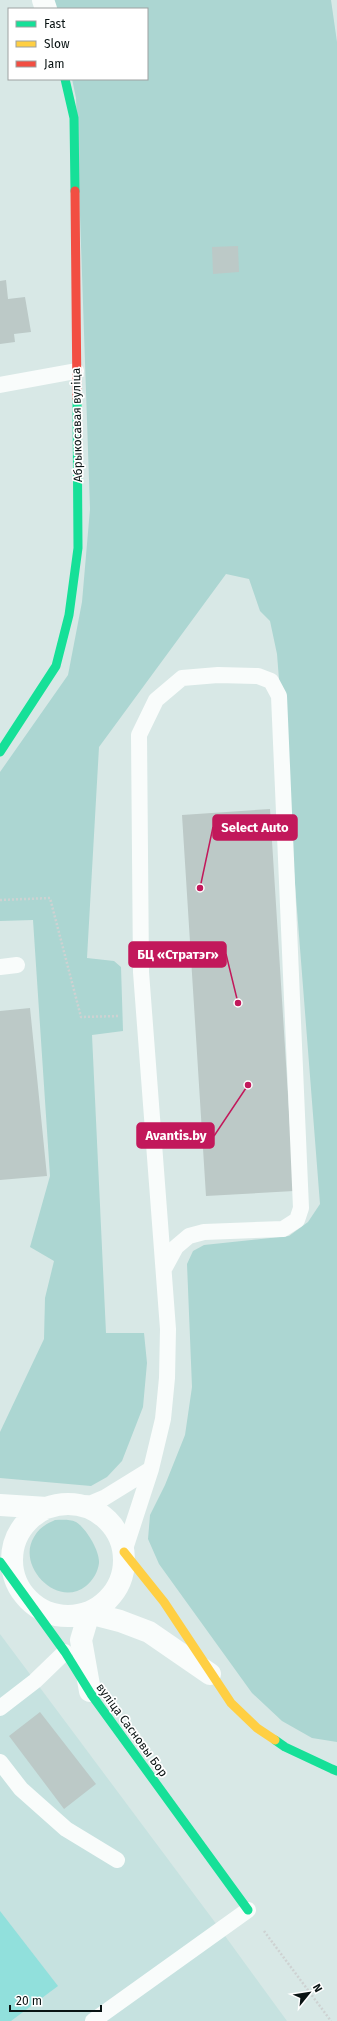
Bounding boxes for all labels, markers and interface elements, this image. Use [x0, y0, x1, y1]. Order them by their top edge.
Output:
legend [8, 8, 148, 80]
text: Fast [44, 17, 66, 31]
text: Slow [44, 37, 70, 51]
text: Jam [44, 57, 64, 71]
street label: Абрыкосавая вуліца [69, 368, 85, 482]
callout: Select Auto [213, 815, 297, 840]
text: Select Auto [221, 820, 289, 835]
callout: БЦ «Стратэг» [129, 942, 226, 967]
text: БЦ «Стратэг» [137, 947, 219, 962]
callout: Avantis.by [137, 1123, 214, 1148]
text: Avantis.by [144, 1128, 207, 1143]
street label: вуліца Сасновы Бор [93, 1680, 171, 1780]
north arrow [289, 1973, 329, 2013]
text: N [310, 1982, 325, 1995]
scale bar [10, 1987, 101, 2013]
text: 20 m [16, 1994, 42, 2008]

